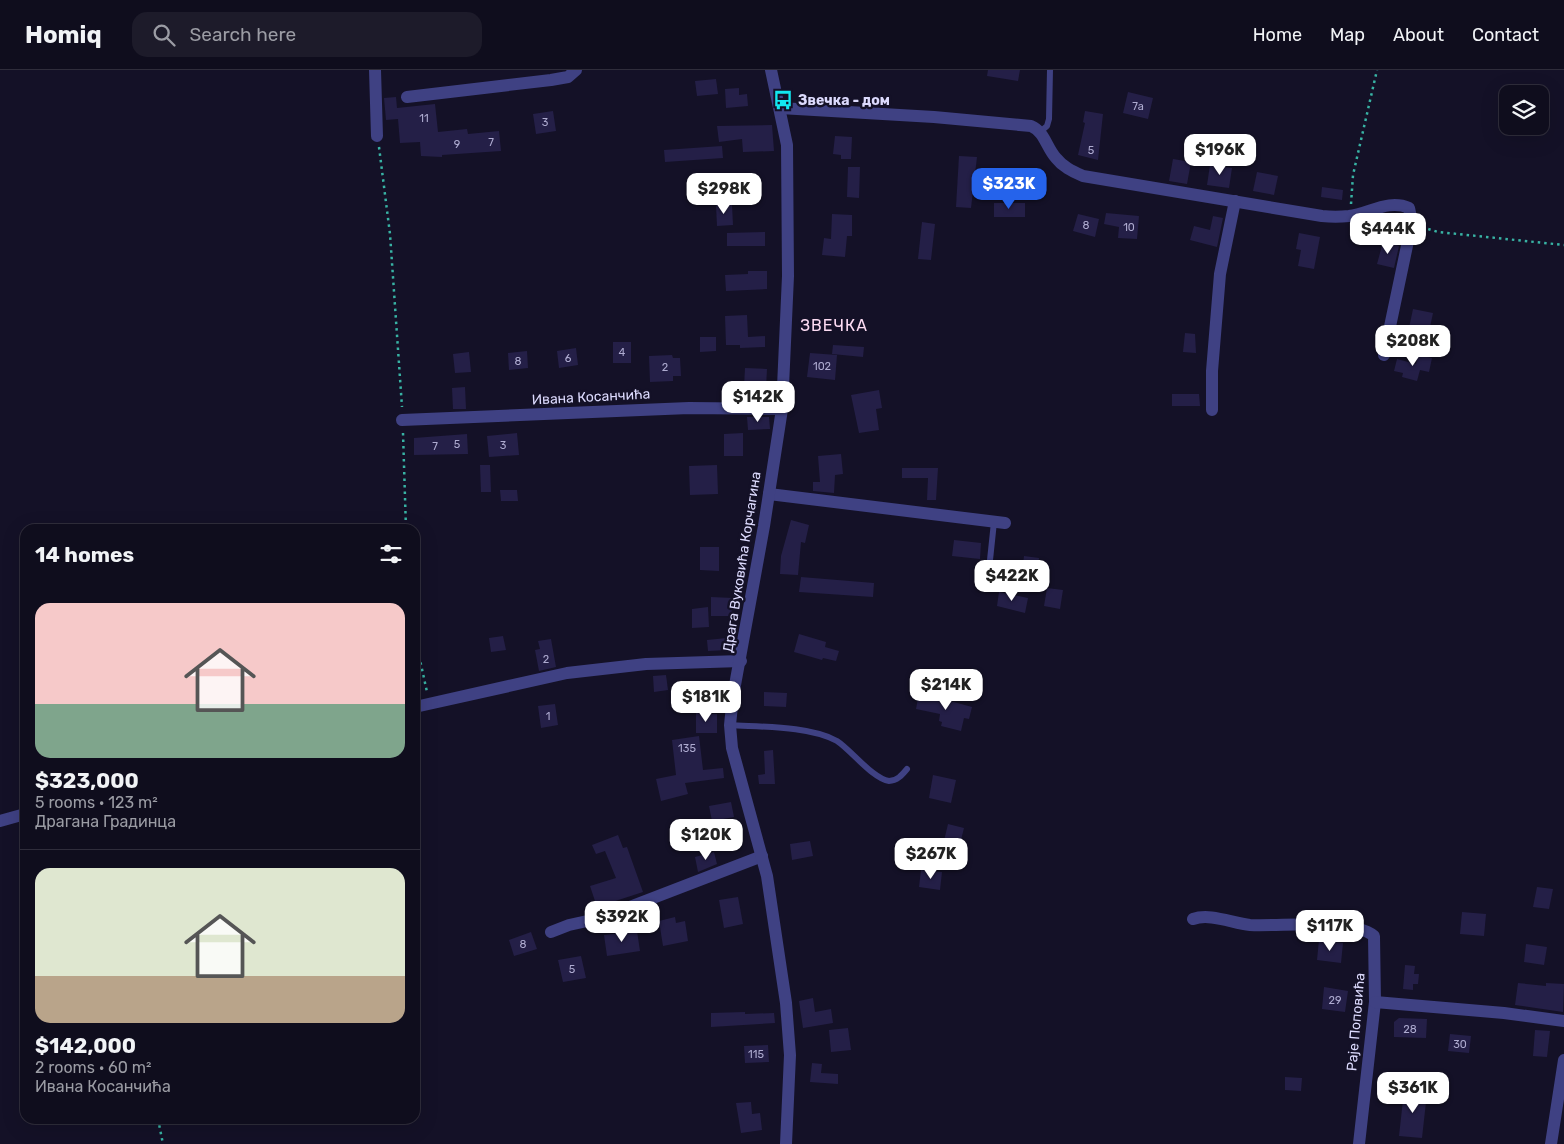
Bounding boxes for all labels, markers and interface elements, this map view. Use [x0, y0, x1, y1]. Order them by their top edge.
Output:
search box [132, 12, 482, 57]
text: Homiq [25, 21, 102, 49]
icon: search [150, 21, 178, 49]
text: Search here [190, 23, 296, 46]
text: Home [1253, 24, 1302, 46]
text: Map [1330, 24, 1365, 46]
text: About [1393, 24, 1444, 46]
text: Contact [1472, 24, 1539, 46]
map controls [1499, 85, 1549, 135]
button: layers [1499, 85, 1549, 135]
bus stop icon: Звечка - дом [772, 89, 794, 111]
place label: Звечка - дом [798, 92, 890, 109]
house number: 7a [1132, 100, 1144, 113]
house number: 11 [419, 112, 429, 125]
house number: 3 [542, 116, 549, 129]
pin: $196K [1185, 134, 1255, 176]
house number: 7 [488, 136, 494, 149]
house number: 9 [454, 138, 460, 151]
text: $196K [1195, 140, 1245, 159]
house number: 5 [1088, 144, 1095, 157]
pin: $323K [974, 168, 1044, 210]
pin: $298K [689, 172, 759, 215]
text: $323K [983, 174, 1035, 193]
text: $298K [698, 179, 750, 198]
pin: $444K [1353, 212, 1423, 255]
house number: 8 [1083, 219, 1090, 232]
text: $444K [1361, 219, 1415, 238]
house number: 10 [1123, 221, 1135, 234]
district label: ЗВЕЧКА [800, 316, 868, 335]
pin: $208K [1378, 324, 1448, 367]
text: $208K [1386, 331, 1440, 350]
house number: 4 [619, 346, 626, 359]
house number: 6 [565, 352, 572, 365]
house number: 8 [515, 355, 522, 368]
house number: 102 [813, 360, 831, 373]
house number: 2 [662, 361, 668, 374]
pin: $142K [723, 380, 793, 423]
street label: Ивана Косанчића [531, 385, 651, 409]
text: $142K [733, 387, 783, 406]
house number: 5 [454, 438, 461, 451]
house number: 3 [500, 439, 507, 452]
house number: 7 [432, 440, 438, 453]
street label: Драга Вуковића Корчагина [719, 470, 765, 654]
icon: filters [377, 540, 405, 568]
text: 14 homes [35, 542, 134, 567]
pin: $422K [977, 560, 1047, 602]
text: $422K [985, 566, 1039, 585]
icon: home [175, 635, 265, 725]
house number: 2 [543, 653, 549, 666]
pin: $214K [911, 668, 981, 711]
text: $214K [921, 675, 971, 694]
pin: $181K [671, 680, 741, 723]
text: $181K [682, 687, 730, 706]
house number: 1 [546, 710, 550, 723]
house number: 135 [678, 742, 696, 755]
text: $323,000 [35, 768, 139, 793]
text: 5 rooms · 123 m² [35, 793, 158, 812]
text: Драгана Градинца [35, 812, 176, 831]
pin: $120K [671, 818, 741, 861]
text: $120K [681, 825, 731, 844]
pin: $267K [896, 838, 966, 880]
text: $267K [906, 844, 956, 863]
pin: $392K [587, 900, 657, 943]
icon: home [175, 901, 265, 991]
text: $392K [596, 907, 648, 926]
pin: $117K [1295, 910, 1365, 952]
text: $117K [1307, 916, 1353, 935]
house number: 8 [520, 938, 527, 951]
house number: 5 [569, 963, 576, 976]
street label: Раје Поповића [1343, 972, 1369, 1072]
house number: 29 [1329, 994, 1341, 1007]
house number: 28 [1403, 1023, 1417, 1036]
text: $142,000 [35, 1033, 136, 1058]
house number: 30 [1453, 1038, 1467, 1051]
house number: 115 [748, 1048, 764, 1061]
text: 2 rooms · 60 m² [35, 1058, 152, 1077]
pin: $361K [1378, 1072, 1448, 1114]
text: Ивана Косанчића [35, 1077, 171, 1096]
text: $361K [1388, 1078, 1438, 1097]

